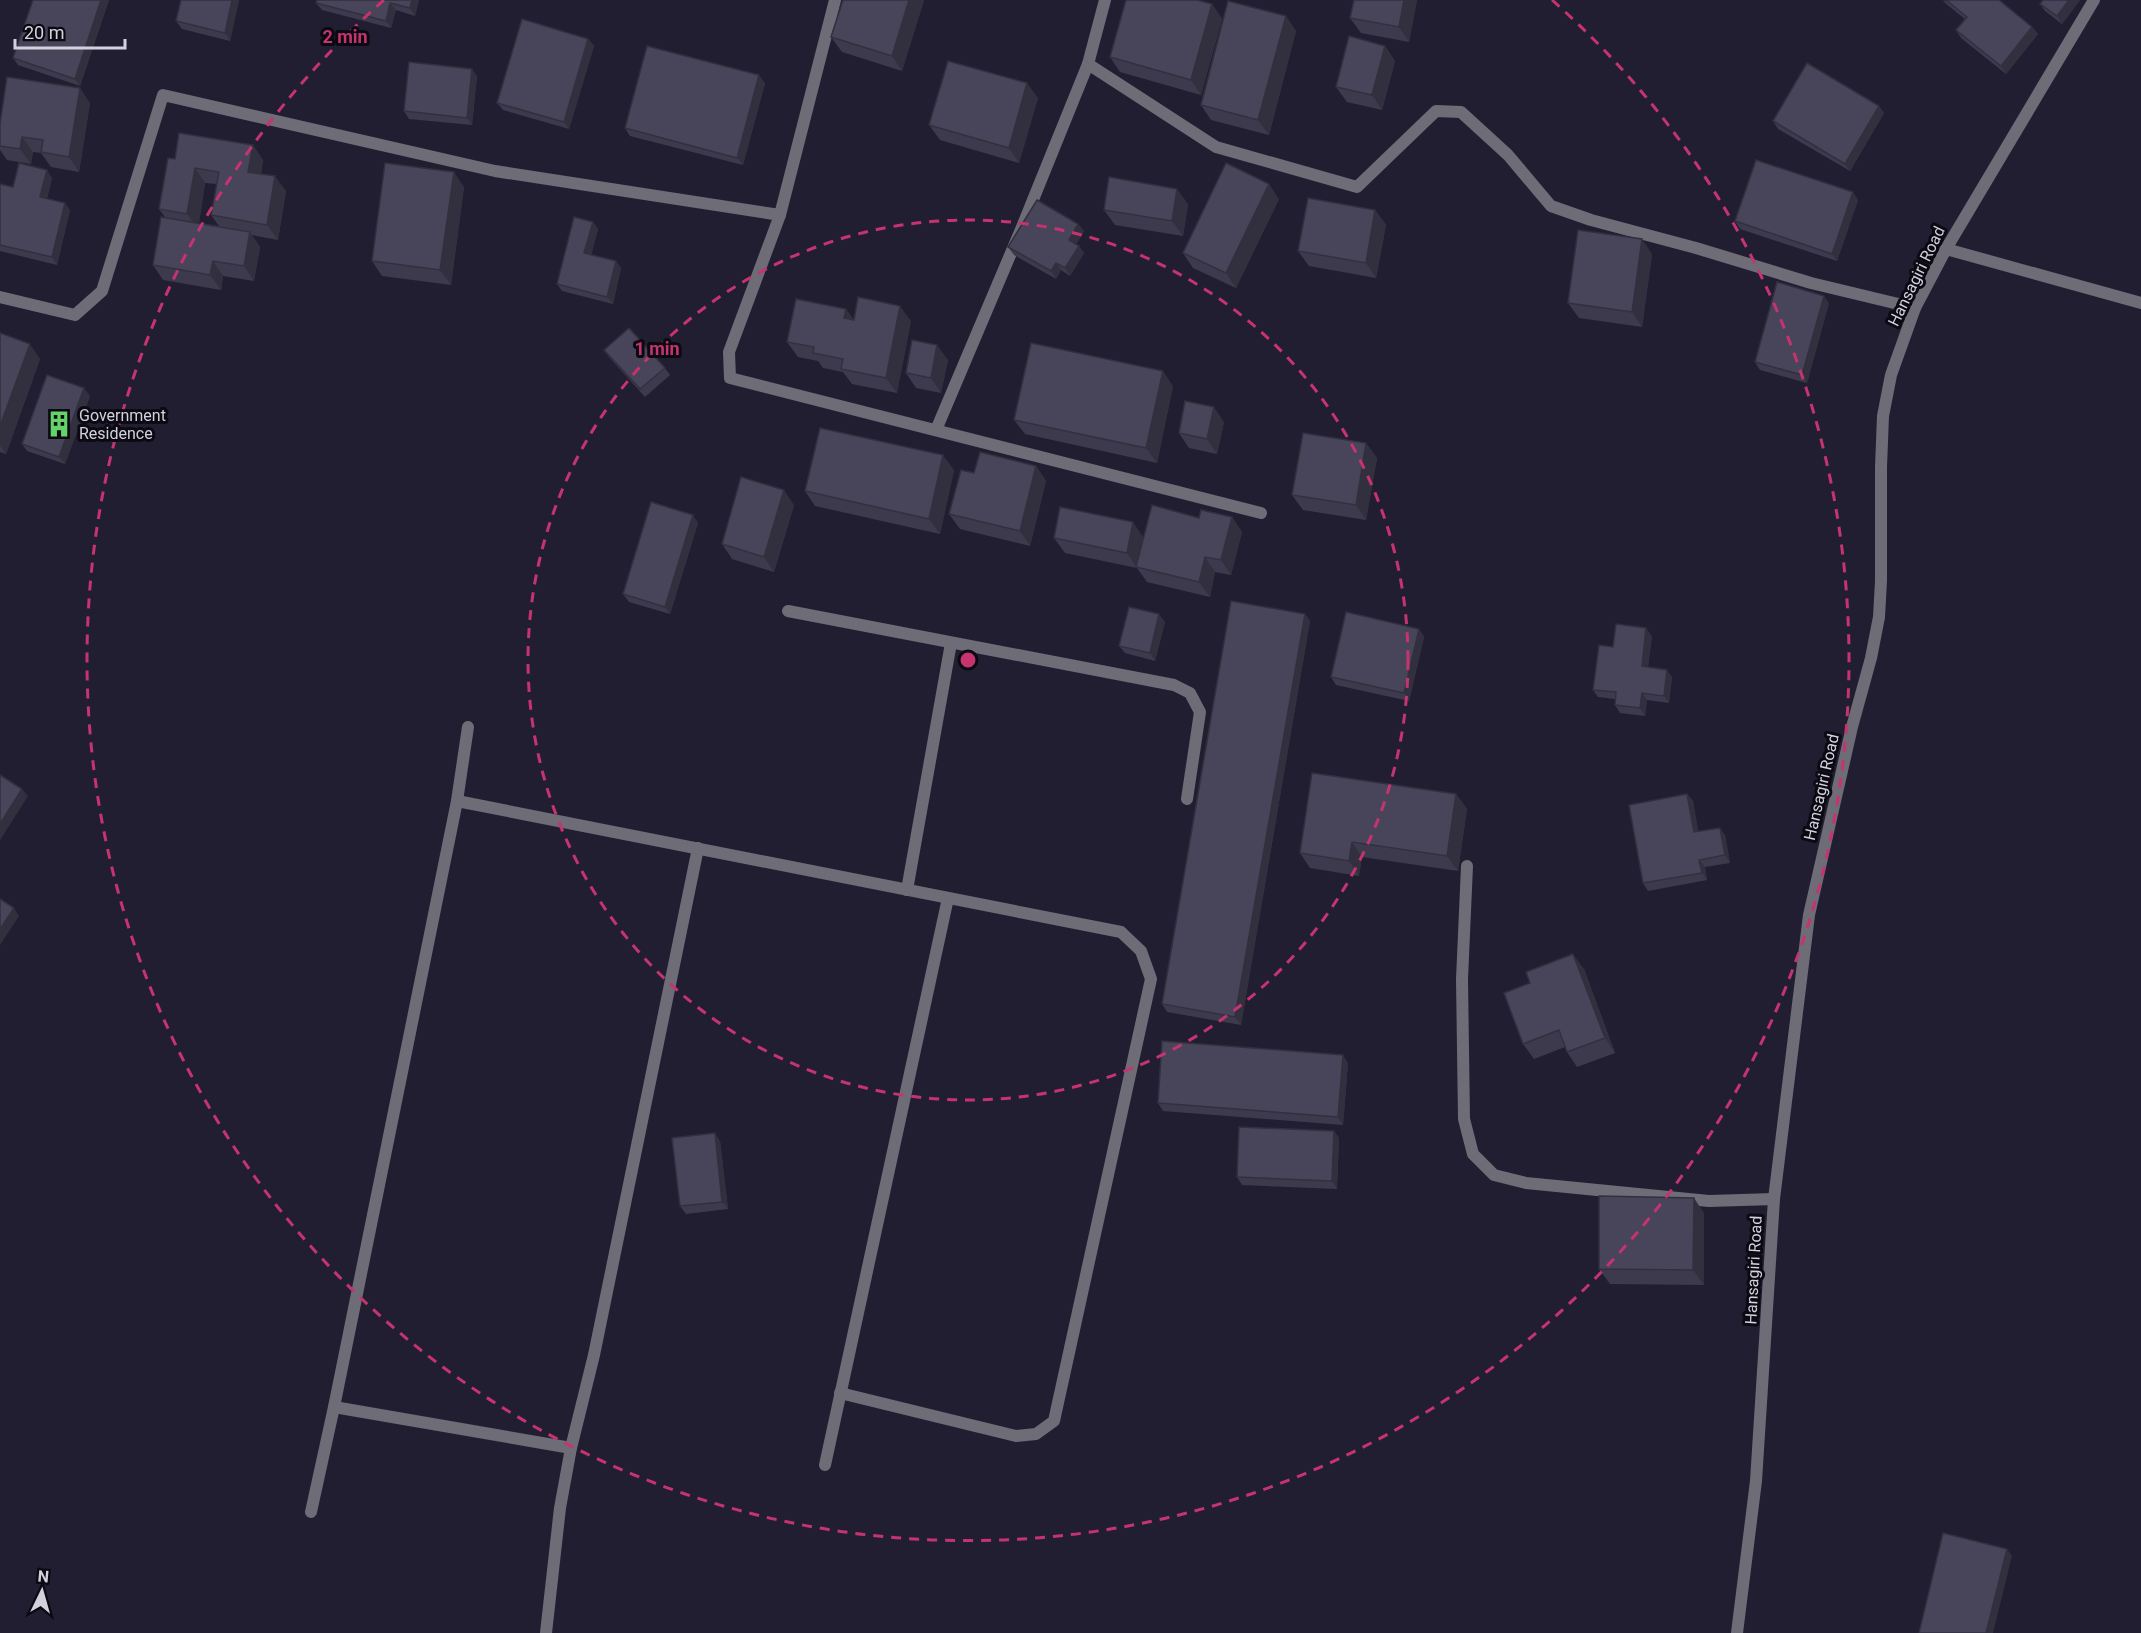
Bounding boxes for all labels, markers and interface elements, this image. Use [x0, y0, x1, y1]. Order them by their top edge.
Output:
scale bar [15, 12, 124, 50]
text: 20 m [24, 22, 64, 43]
text: 2 min [322, 26, 368, 47]
street label: Hansagiri Road [1884, 223, 1949, 329]
text: 1 min [634, 338, 680, 359]
place label: Government Residence [79, 406, 166, 443]
building icon: Government Residence [44, 409, 74, 439]
centre of rings [958, 650, 978, 670]
street label: Hansagiri Road [1800, 732, 1843, 842]
street label: Hansagiri Road [1741, 1215, 1766, 1325]
north arrow [12, 1561, 72, 1621]
text: N [37, 1567, 50, 1587]

